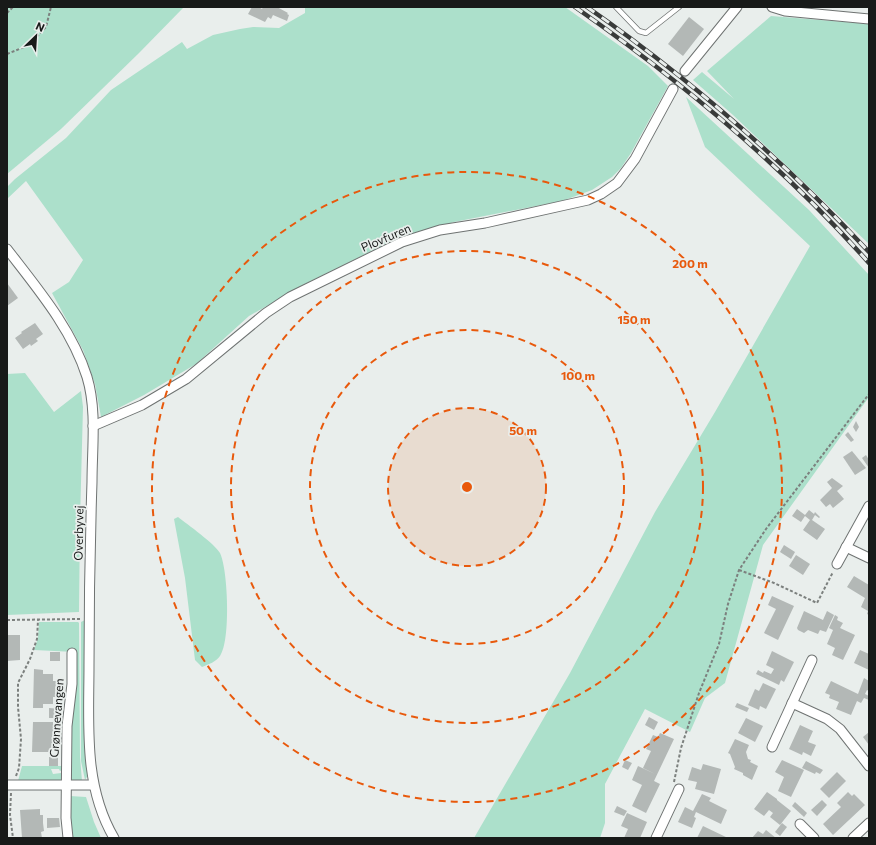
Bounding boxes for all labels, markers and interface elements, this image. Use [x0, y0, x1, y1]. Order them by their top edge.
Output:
north arrow [16, 16, 56, 56]
text: N [34, 19, 47, 34]
street label: Plovfuren [359, 220, 413, 254]
text: 200 m [672, 256, 708, 270]
text: 150 m [617, 312, 651, 326]
text: 100 m [561, 368, 595, 382]
text: 50 m [509, 423, 537, 437]
centre of rings [460, 480, 474, 494]
street label: Overbyvej [71, 505, 85, 561]
street label: Grønnevangen [46, 678, 66, 758]

